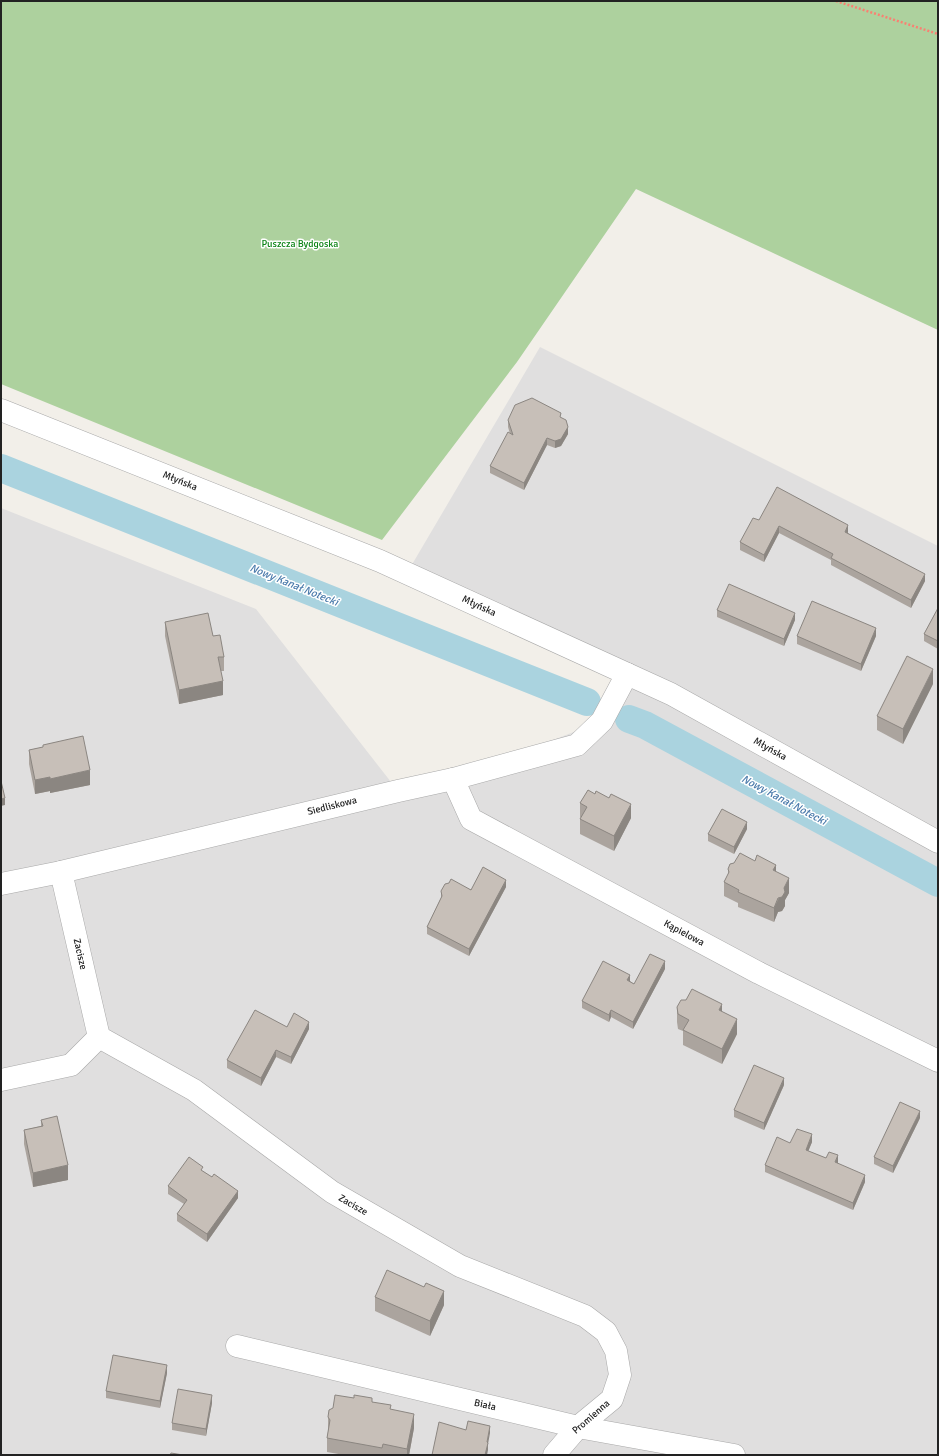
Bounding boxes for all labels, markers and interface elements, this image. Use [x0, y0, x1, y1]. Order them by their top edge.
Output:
park label: Puszcza Bydgoska [262, 238, 338, 250]
street label: Młyńska [161, 469, 199, 493]
water label: Nowy Kanał Notecki [248, 561, 341, 609]
street label: Młyńska [460, 593, 498, 619]
street label: Młyńska [751, 735, 789, 763]
water label: Nowy Kanał Notecki [739, 772, 830, 828]
street label: Siedliskowa [306, 794, 358, 818]
street label: Kąpielowa [662, 917, 706, 949]
street label: Zacisze [71, 937, 89, 971]
street label: Zacisze [336, 1192, 370, 1218]
street label: Biała [473, 1397, 497, 1413]
street label: Promienna [570, 1397, 612, 1437]

